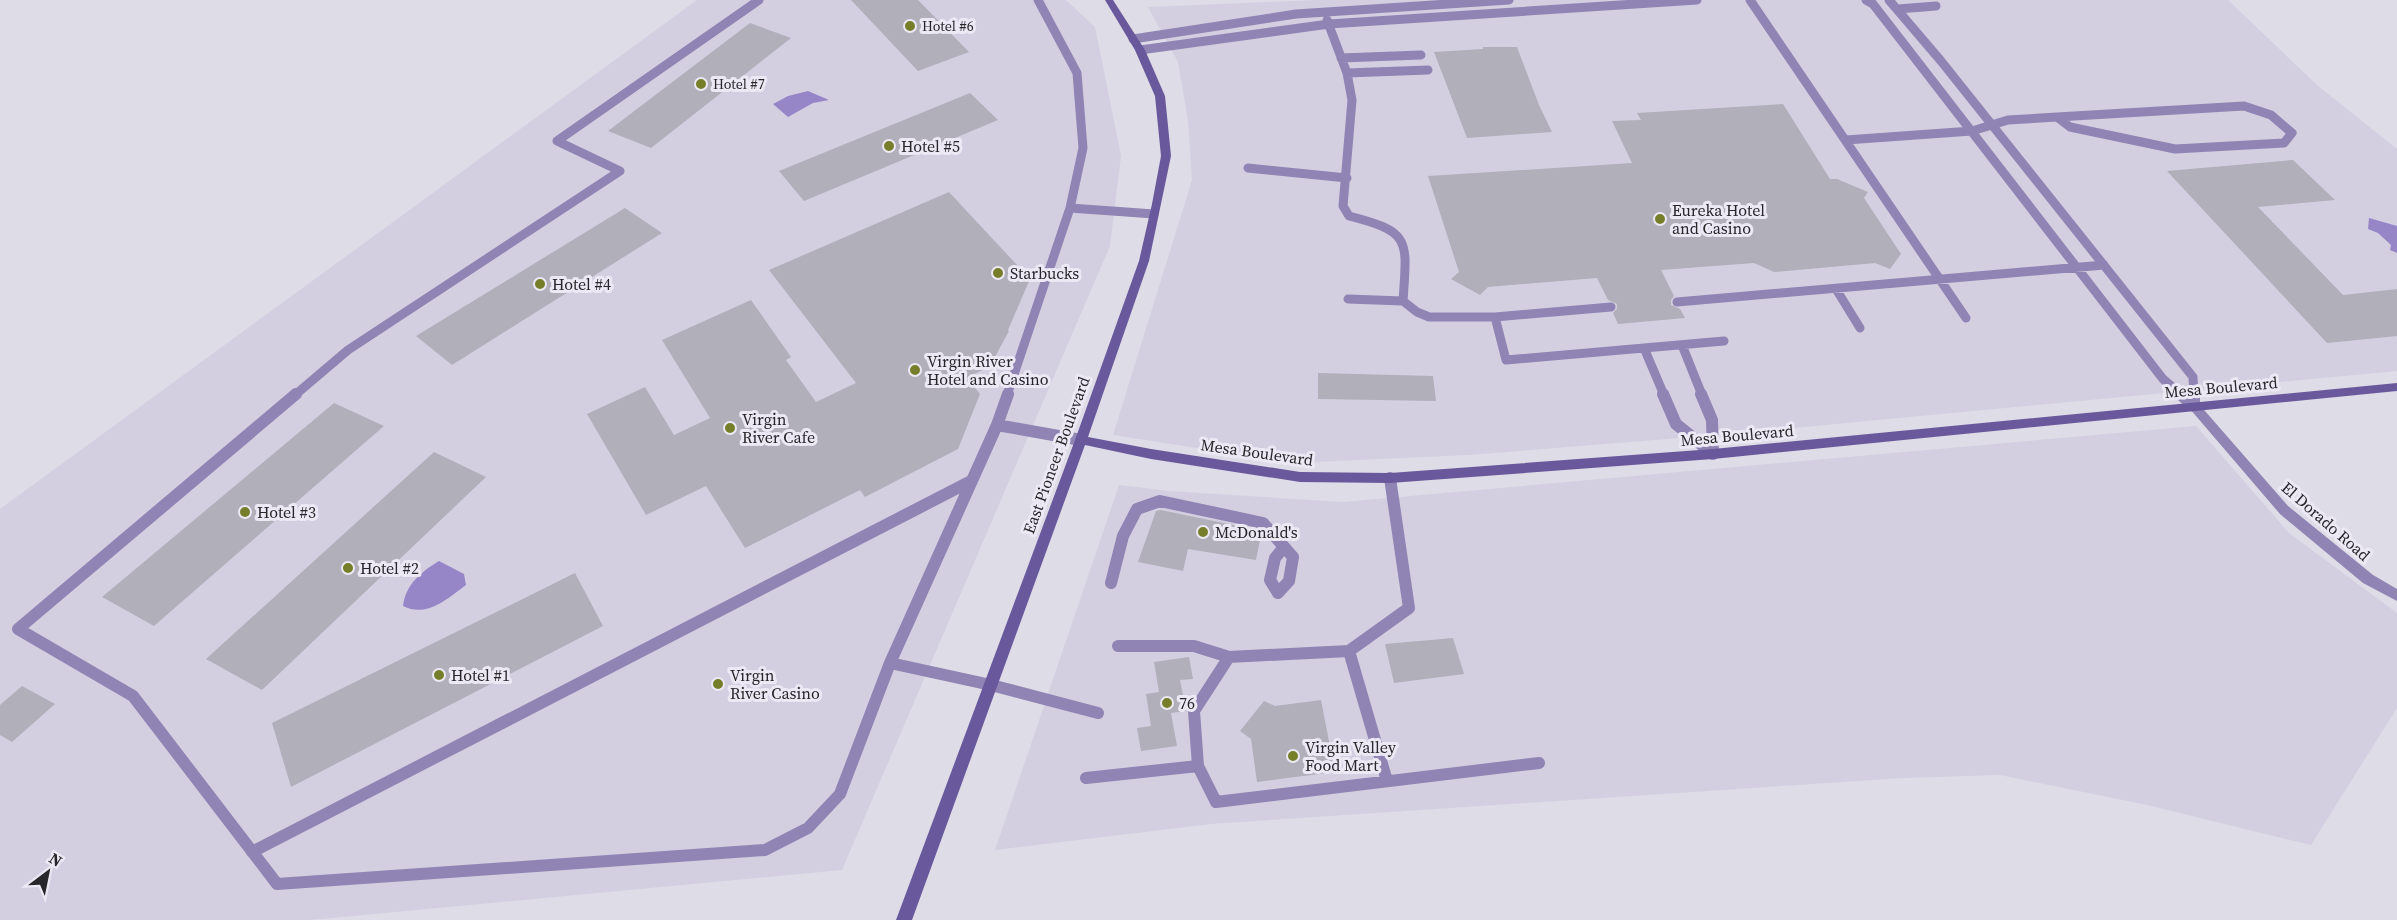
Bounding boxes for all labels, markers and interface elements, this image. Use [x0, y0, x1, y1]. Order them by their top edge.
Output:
place label: Hotel #6 [922, 16, 974, 36]
marker: Hotel #6 [903, 19, 917, 33]
place label: Hotel #7 [713, 74, 765, 94]
marker: Hotel #7 [694, 77, 708, 91]
place label: Hotel #5 [901, 135, 960, 157]
marker: Hotel #5 [882, 139, 896, 153]
place label: Eureka Hotel and Casino [1672, 199, 1765, 239]
marker: Eureka Hotel and Casino [1653, 212, 1667, 226]
place label: Starbucks [1010, 262, 1079, 284]
marker: Starbucks [991, 266, 1005, 280]
place label: Hotel #4 [552, 273, 611, 295]
marker: Hotel #4 [533, 277, 547, 291]
place label: Virgin River Hotel and Casino [927, 350, 1049, 390]
marker: Virgin River Hotel and Casino [908, 363, 922, 377]
street label: Mesa Boulevard [2164, 371, 2278, 403]
street label: East Pioneer Boulevard [1017, 373, 1095, 537]
place label: Virgin River Cafe [742, 408, 815, 448]
street label: Mesa Boulevard [1680, 419, 1794, 451]
marker: Virgin River Cafe [723, 421, 737, 435]
street label: Mesa Boulevard [1199, 433, 1315, 471]
street label: El Dorado Road [2277, 476, 2375, 566]
place label: Hotel #3 [257, 501, 316, 523]
marker: Hotel #3 [238, 505, 252, 519]
place label: McDonald's [1215, 521, 1298, 543]
marker: McDonald's [1196, 525, 1210, 539]
place label: Hotel #2 [360, 557, 419, 579]
marker: Hotel #2 [341, 561, 355, 575]
place label: Hotel #1 [451, 664, 510, 686]
place label: Virgin River Casino [730, 664, 820, 704]
marker: Hotel #1 [432, 668, 446, 682]
marker: Virgin River Casino [711, 677, 725, 691]
place label: 76 [1179, 692, 1195, 714]
marker: 76 [1160, 696, 1174, 710]
place label: Virgin Valley Food Mart [1305, 736, 1397, 776]
marker: Virgin Valley Food Mart [1286, 749, 1300, 763]
north arrow [18, 842, 78, 902]
text: N [45, 847, 67, 872]

